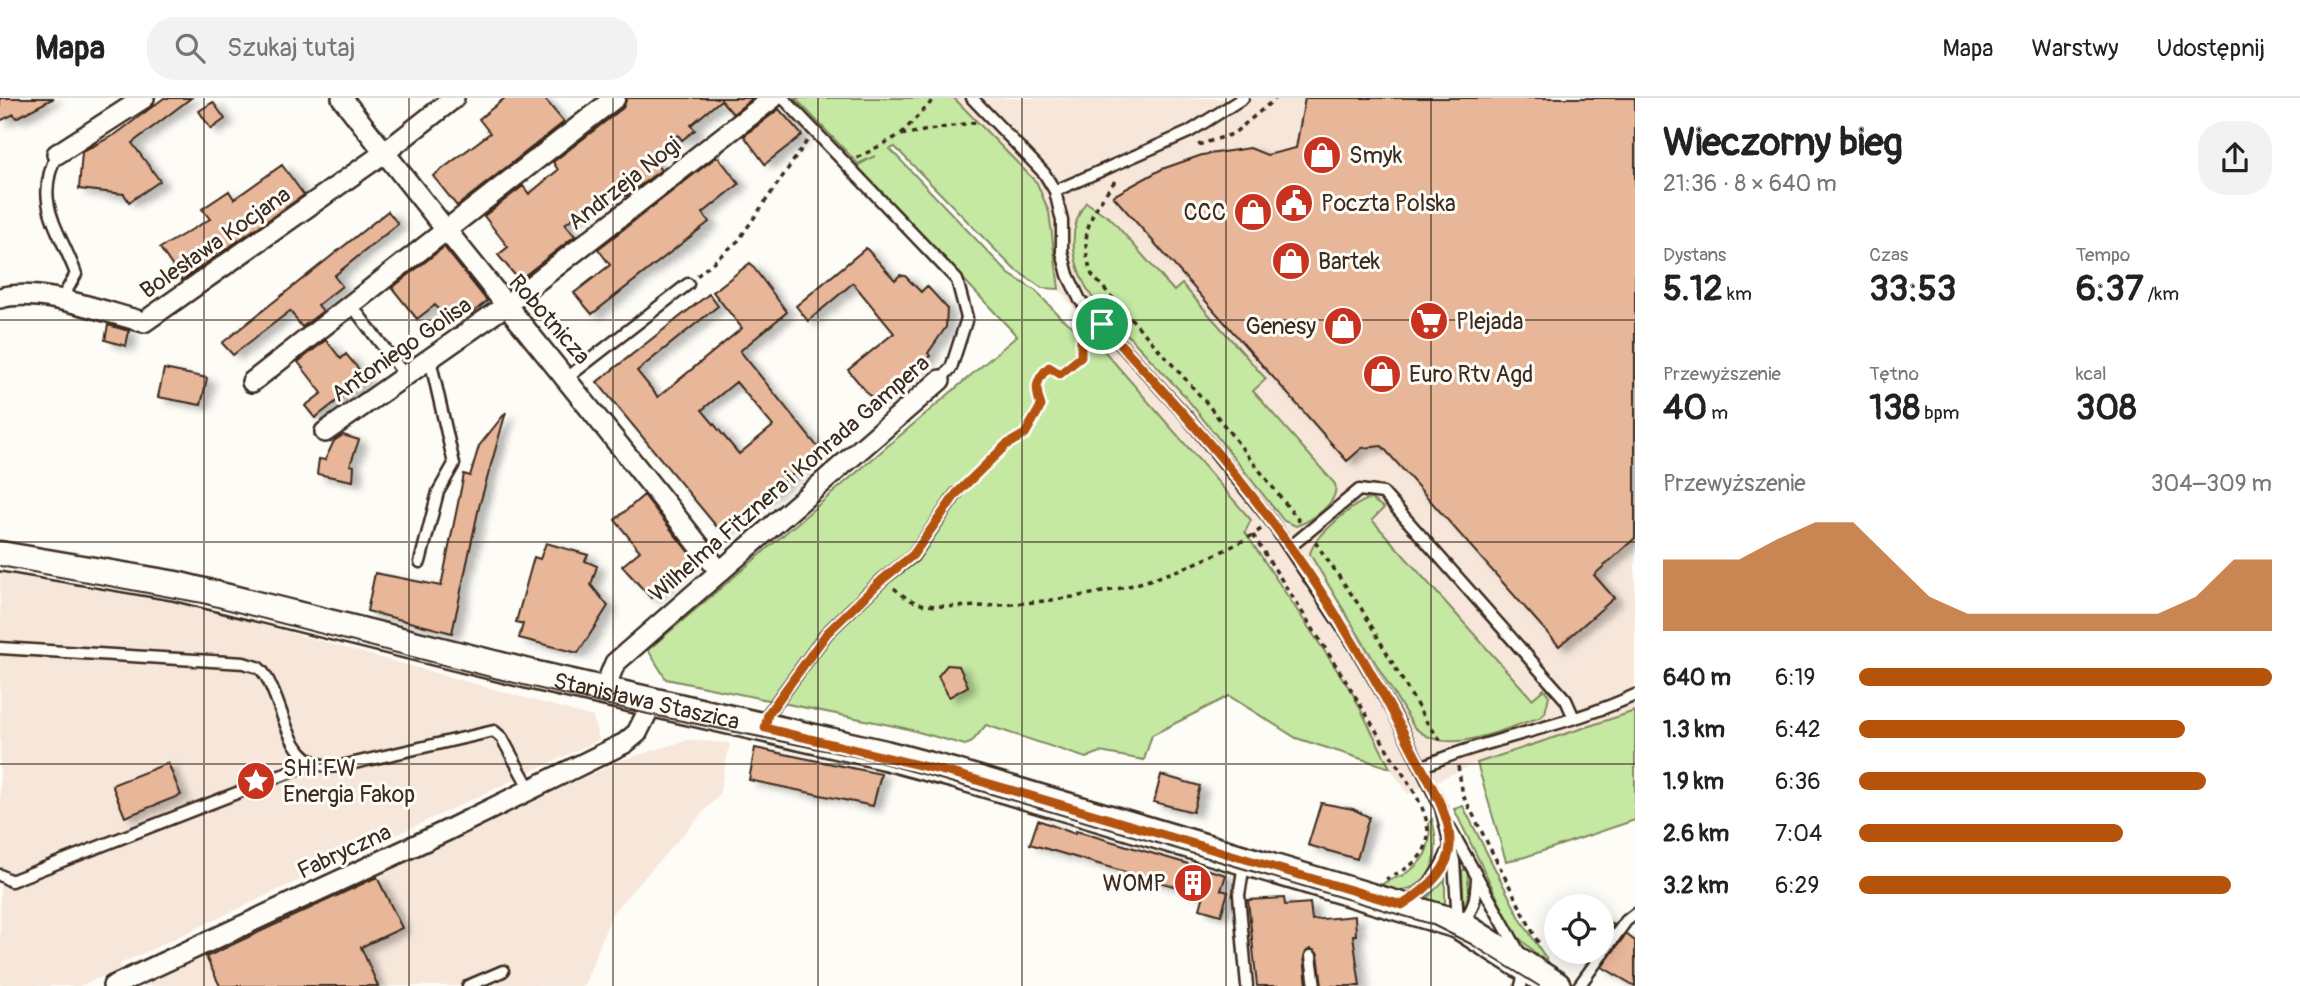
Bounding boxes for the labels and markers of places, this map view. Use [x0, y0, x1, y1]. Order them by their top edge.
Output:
shop icon: Smyk [1301, 134, 1343, 176]
place label: Smyk [1349, 141, 1403, 170]
public building icon: Poczta Polska [1273, 182, 1315, 224]
place label: Poczta Polska [1321, 189, 1456, 218]
shop icon: CCC [1232, 191, 1274, 233]
place label: CCC [1183, 198, 1226, 227]
shop icon: Bartek [1270, 240, 1312, 282]
place label: Bartek [1318, 247, 1381, 276]
pin [1072, 294, 1132, 354]
supermarket icon: Plejada [1408, 300, 1450, 342]
shop icon: Genesy [1322, 305, 1364, 347]
place label: Plejada [1456, 307, 1523, 336]
place label: Genesy [1245, 312, 1316, 341]
shop icon: Euro Rtv Agd [1361, 353, 1403, 395]
place label: Euro Rtv Agd [1409, 360, 1533, 389]
place label: SHI FW Energia Fakop [283, 754, 415, 809]
place icon: SHI FW Energia Fakop [235, 760, 277, 802]
building icon: WOMP [1172, 862, 1214, 904]
place label: WOMP [1102, 869, 1166, 898]

